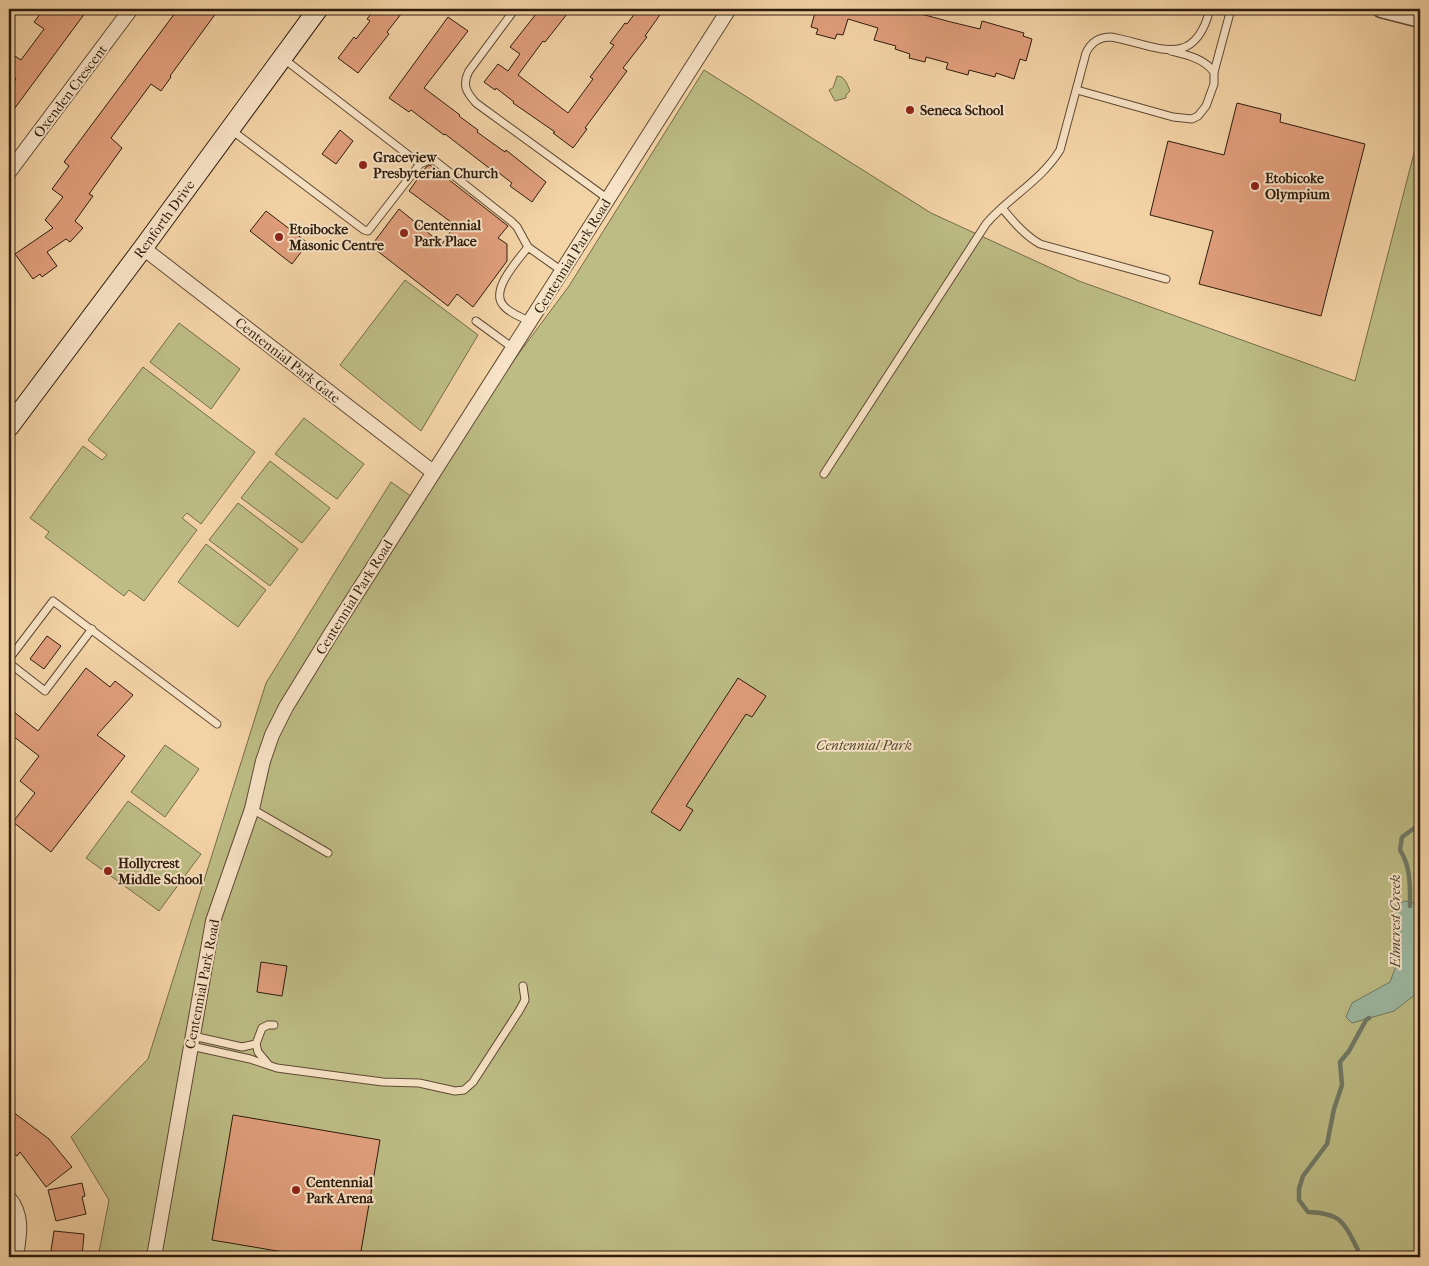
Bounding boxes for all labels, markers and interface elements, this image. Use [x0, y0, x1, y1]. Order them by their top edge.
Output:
street label: Oxenden Crescent [30, 41, 111, 141]
place label: Seneca School [920, 102, 1004, 119]
marker: Seneca School [904, 104, 916, 116]
place label: Graceview Presbyterian Church [373, 149, 499, 182]
marker: Graceview Presbyterian Church [357, 159, 369, 171]
place label: Etobicoke Olympium [1265, 170, 1330, 203]
street label: Renforth Drive [130, 177, 199, 262]
marker: Etobicoke Olympium [1249, 180, 1261, 192]
street label: Centennial Park Road [530, 195, 615, 317]
place label: Centennial Park Place [414, 217, 481, 250]
place label: Etoibocke Masonic Centre [288, 221, 384, 254]
marker: Centennial Park Place [398, 227, 410, 239]
marker: Etoibocke Masonic Centre [273, 231, 285, 243]
street label: Centennial Park Gate [232, 314, 344, 407]
street label: Centennial Park Road [312, 536, 397, 658]
park label: Centennial Park [816, 737, 912, 754]
place label: Hollycrest Middle School [117, 855, 203, 888]
marker: Hollycrest Middle School [102, 865, 114, 877]
water label: Elmcrest Creek [1386, 874, 1404, 969]
street label: Centennial Park Road [182, 917, 224, 1051]
place label: Centennial Park Arena [306, 1174, 374, 1207]
marker: Centennial Park Arena [290, 1184, 302, 1196]

